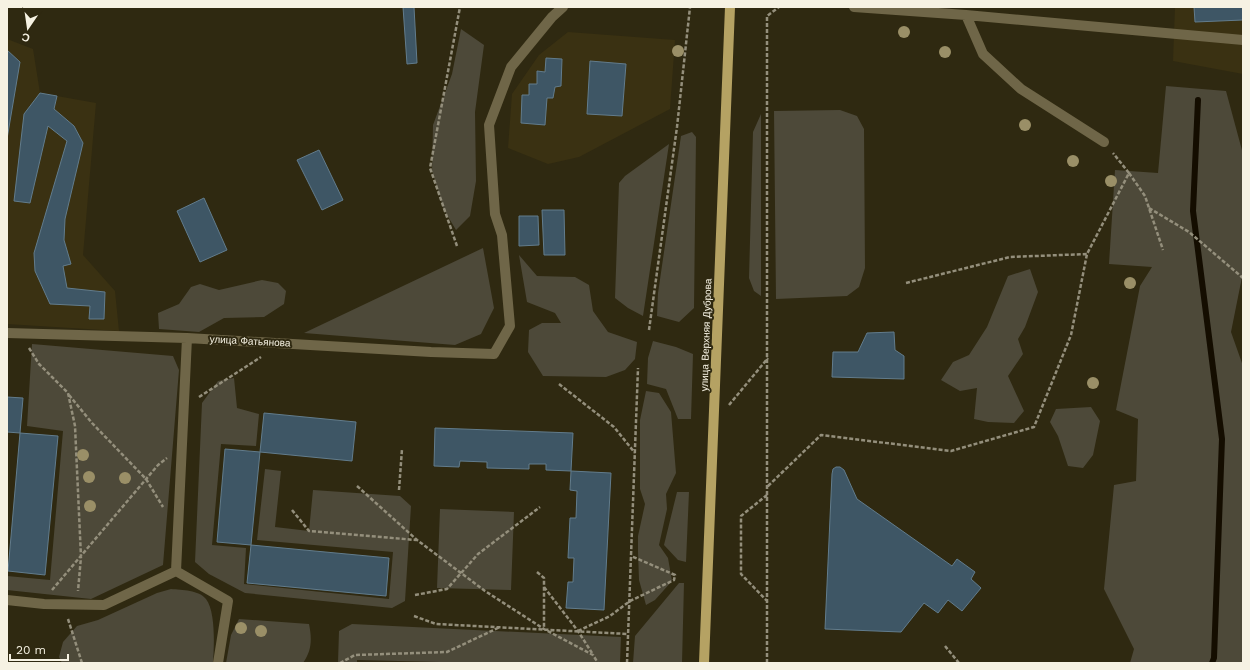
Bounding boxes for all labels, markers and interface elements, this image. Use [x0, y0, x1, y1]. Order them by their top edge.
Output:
north arrow [8, 8, 48, 48]
text: С [20, 30, 31, 44]
street label: улица Верхняя Дуброва [699, 278, 713, 392]
street label: улица Фатьянова [209, 333, 291, 349]
scale bar [10, 636, 68, 662]
text: 20 m [16, 643, 46, 657]

